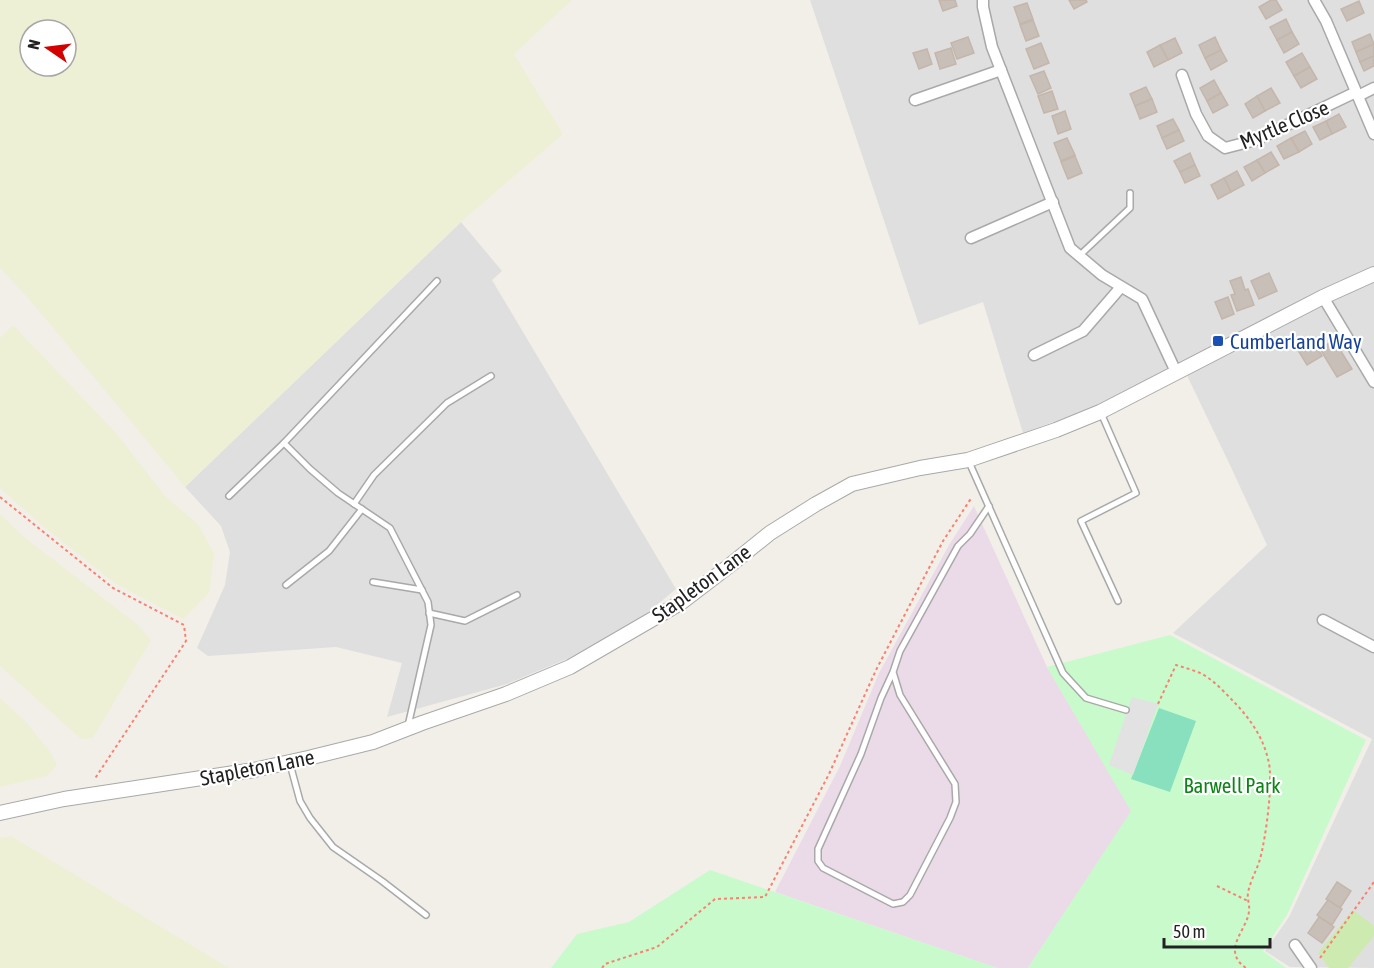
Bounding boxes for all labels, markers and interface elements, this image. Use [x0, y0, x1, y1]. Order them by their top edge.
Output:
north arrow [18, 18, 78, 78]
text: N [24, 38, 43, 51]
street label: Myrtle Close [1236, 95, 1332, 153]
place label: Cumberland Way [1230, 329, 1362, 353]
marker: Cumberland Way [1211, 334, 1225, 348]
street label: Stapleton Lane [647, 539, 755, 627]
street label: Stapleton Lane [198, 744, 316, 790]
park label: Barwell Park [1184, 773, 1280, 797]
scale bar [1164, 911, 1270, 949]
text: 50 m [1173, 921, 1205, 942]

